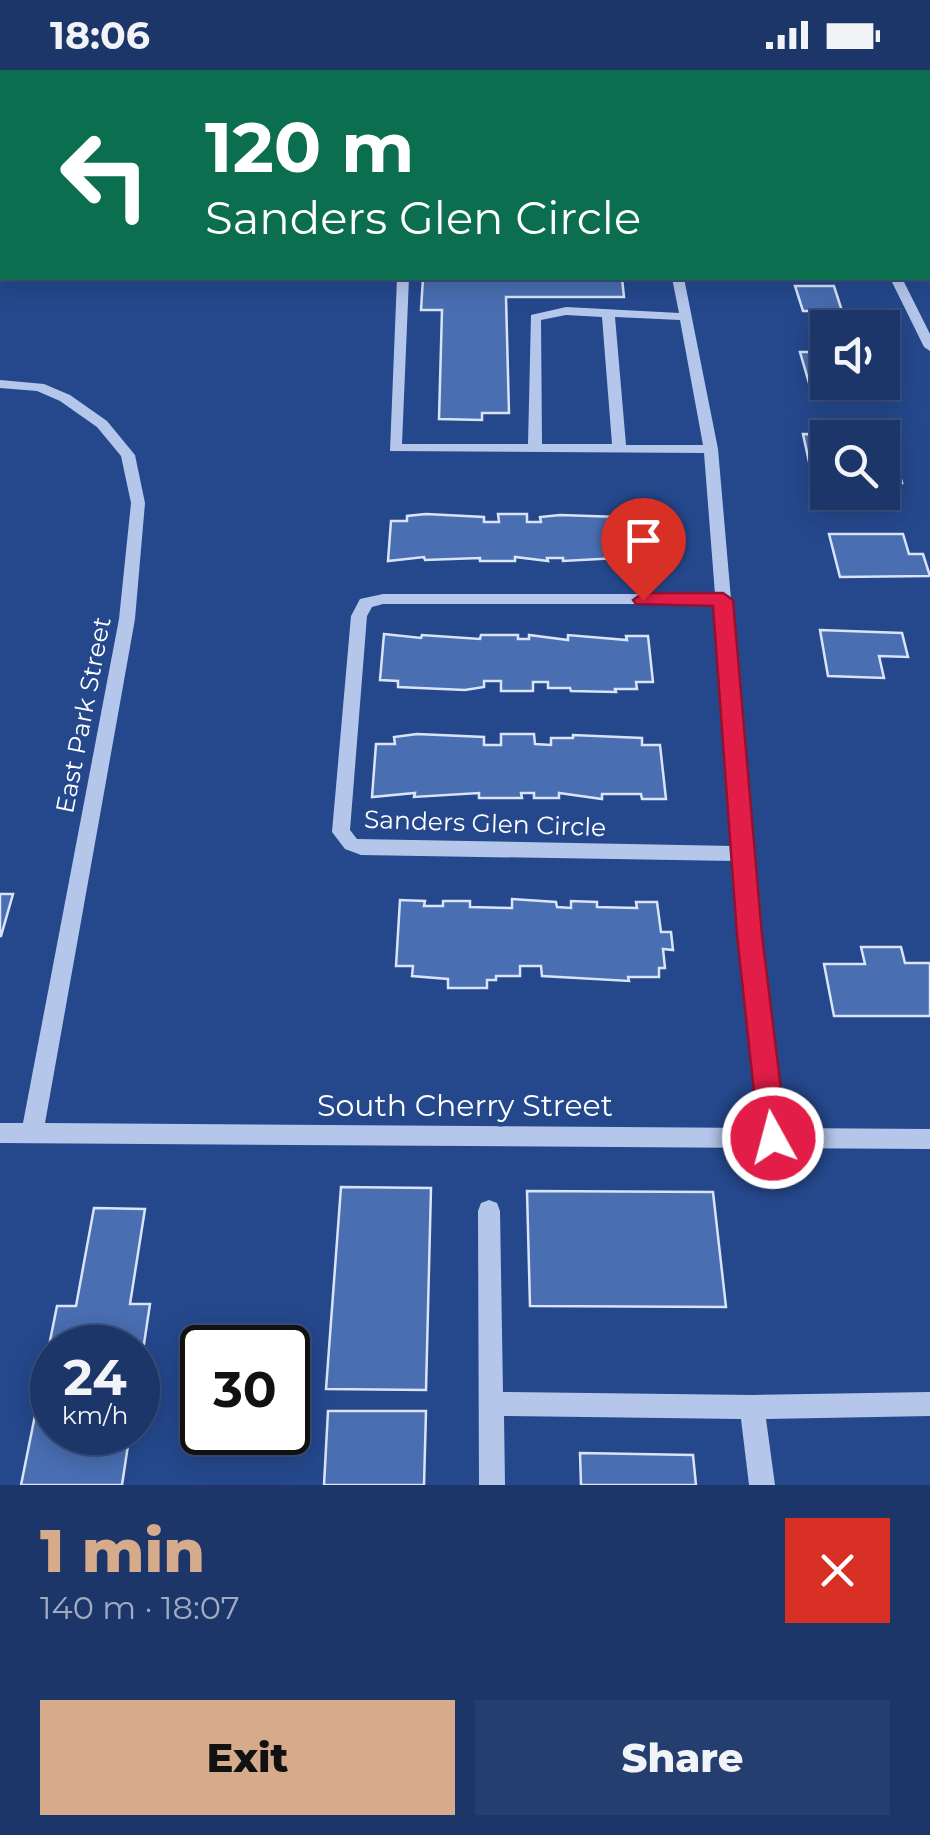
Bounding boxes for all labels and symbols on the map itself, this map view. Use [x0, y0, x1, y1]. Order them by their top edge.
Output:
pin [601, 498, 686, 601]
street label: East Park Street [49, 614, 117, 816]
street label: Sanders Glen Circle [363, 804, 607, 842]
position arrow [721, 1086, 825, 1190]
street label: South Cherry Street [317, 1087, 613, 1124]
speed limit sign: 30 [180, 1325, 310, 1455]

